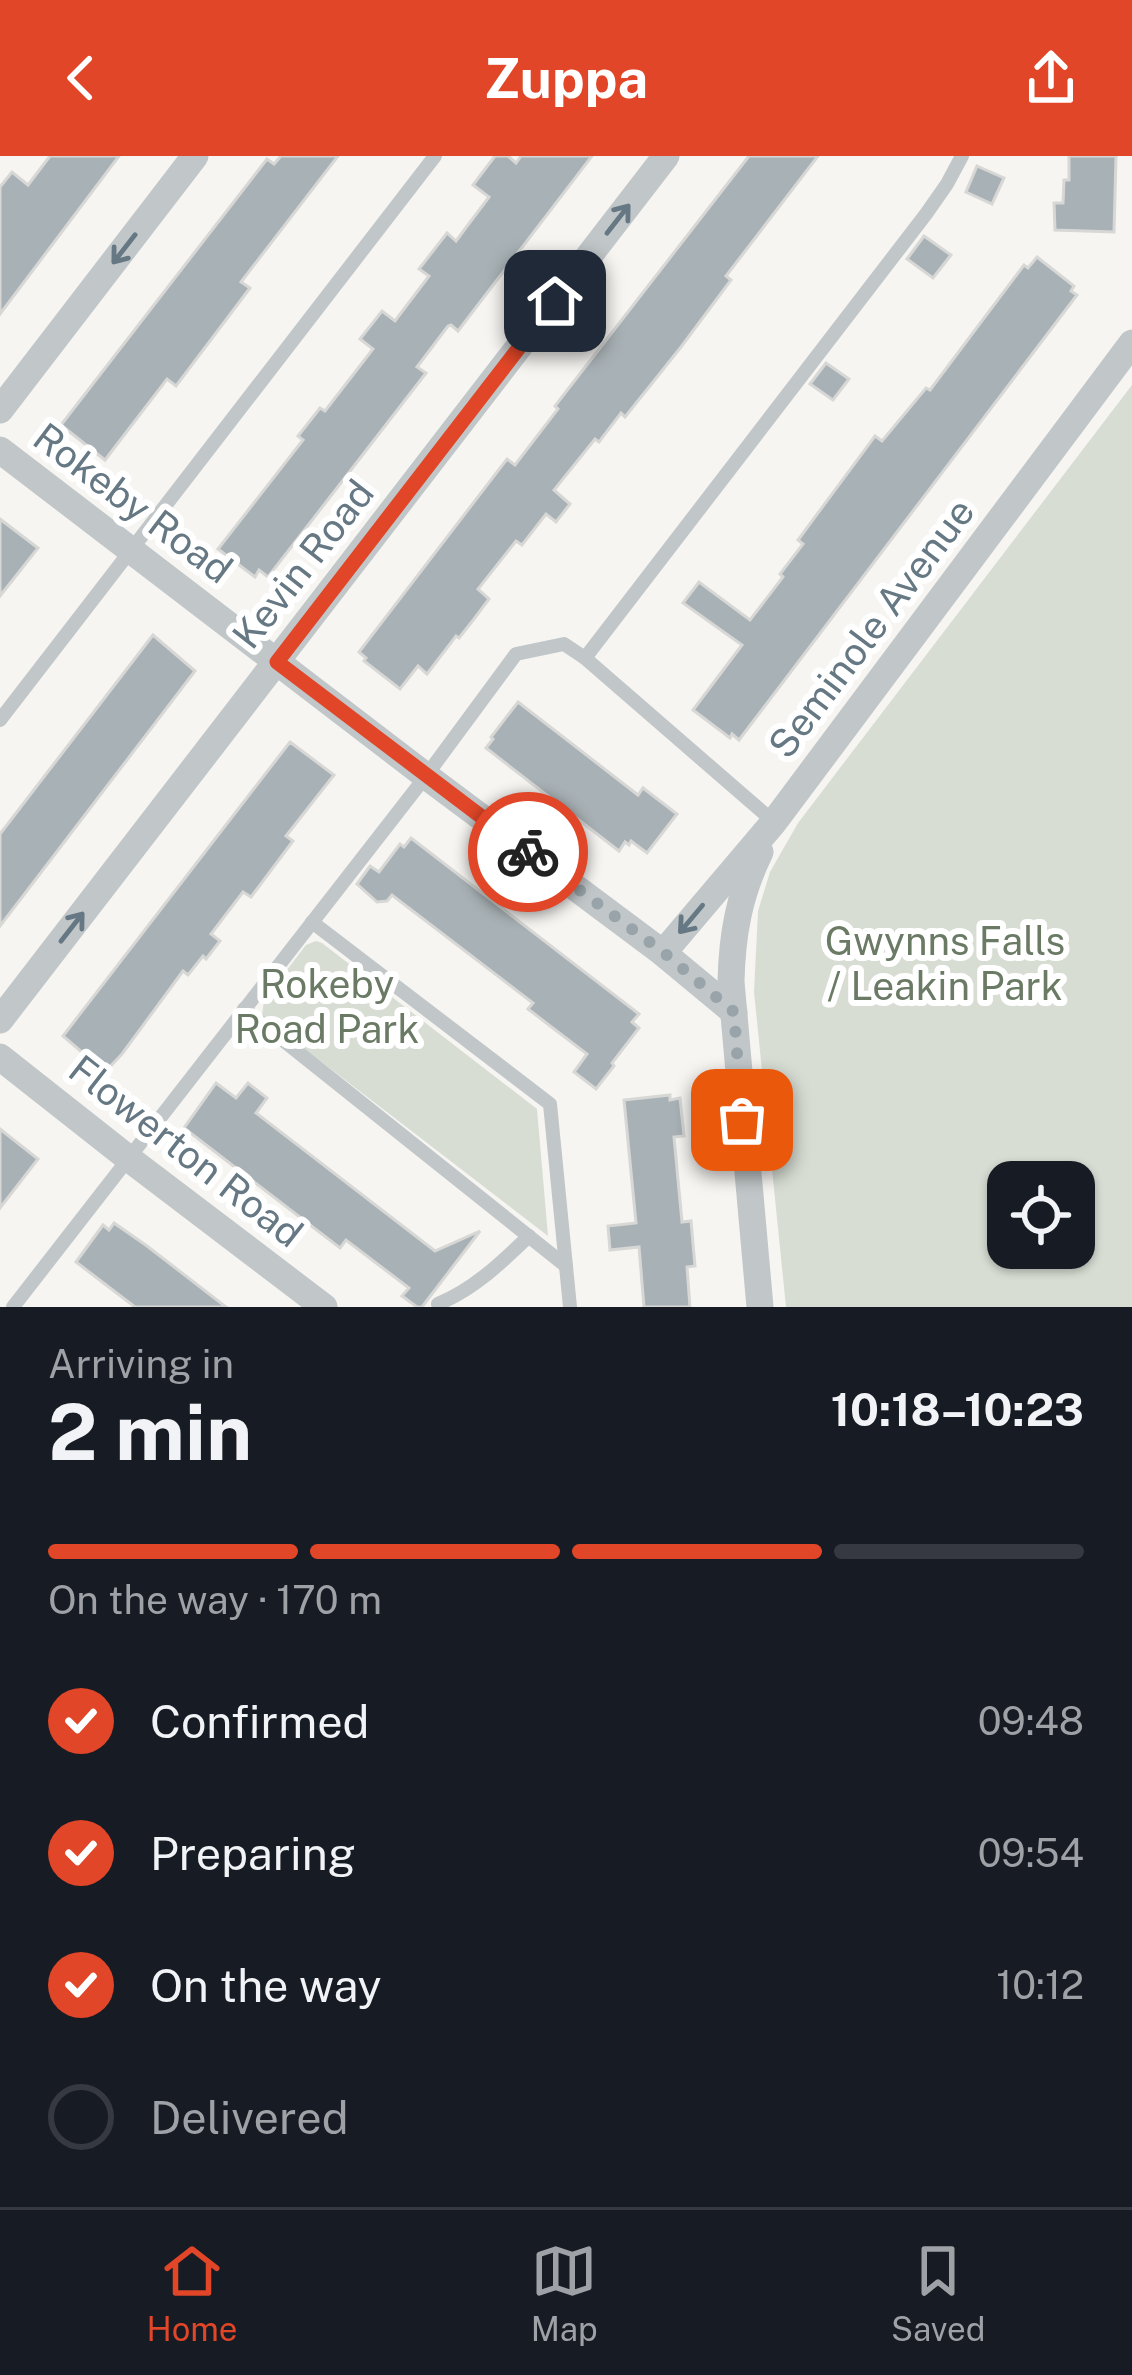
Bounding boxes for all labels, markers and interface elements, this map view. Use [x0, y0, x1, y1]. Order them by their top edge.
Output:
icon: back [48, 45, 114, 111]
icon: share [1018, 45, 1084, 111]
text: Zuppa [484, 47, 648, 110]
one-way arrow [604, 204, 630, 236]
one-way arrow [111, 232, 138, 264]
pin [504, 250, 606, 352]
icon: home [522, 268, 588, 334]
street label: Rokeby Road [25, 413, 241, 593]
street label: Kevin Road [223, 471, 383, 657]
street label: Seminole Avenue [759, 489, 983, 767]
courier [468, 792, 588, 912]
icon: bike [495, 819, 561, 885]
one-way arrow [678, 903, 706, 934]
one-way arrow [58, 911, 84, 944]
park label: Gwynns Falls / Leakin Park [825, 918, 1065, 1009]
park label: Rokeby Road Park [234, 961, 420, 1052]
street label: Flowerton Road [60, 1046, 312, 1256]
pin [691, 1069, 793, 1171]
icon: bag [709, 1087, 775, 1153]
map controls [987, 1161, 1095, 1269]
button: locate [987, 1161, 1095, 1269]
text: Arriving in [48, 1341, 234, 1387]
text: 10:18–10:23 [831, 1383, 1084, 1436]
text: 2 min [48, 1386, 252, 1478]
text: On the way · 170 m [48, 1577, 382, 1623]
icon: check [48, 1688, 114, 1754]
text: Confirmed [150, 1695, 369, 1748]
text: 09:48 [978, 1698, 1084, 1744]
icon: check [48, 1820, 114, 1886]
text: Preparing [150, 1827, 356, 1880]
text: 09:54 [978, 1830, 1084, 1876]
icon: check [48, 1952, 114, 2018]
text: On the way [150, 1959, 382, 2012]
text: 10:12 [996, 1962, 1084, 2008]
text: Delivered [150, 2091, 349, 2144]
tab: Home [147, 2238, 238, 2348]
tab: Map [531, 2238, 598, 2348]
tab: Saved [891, 2238, 985, 2348]

